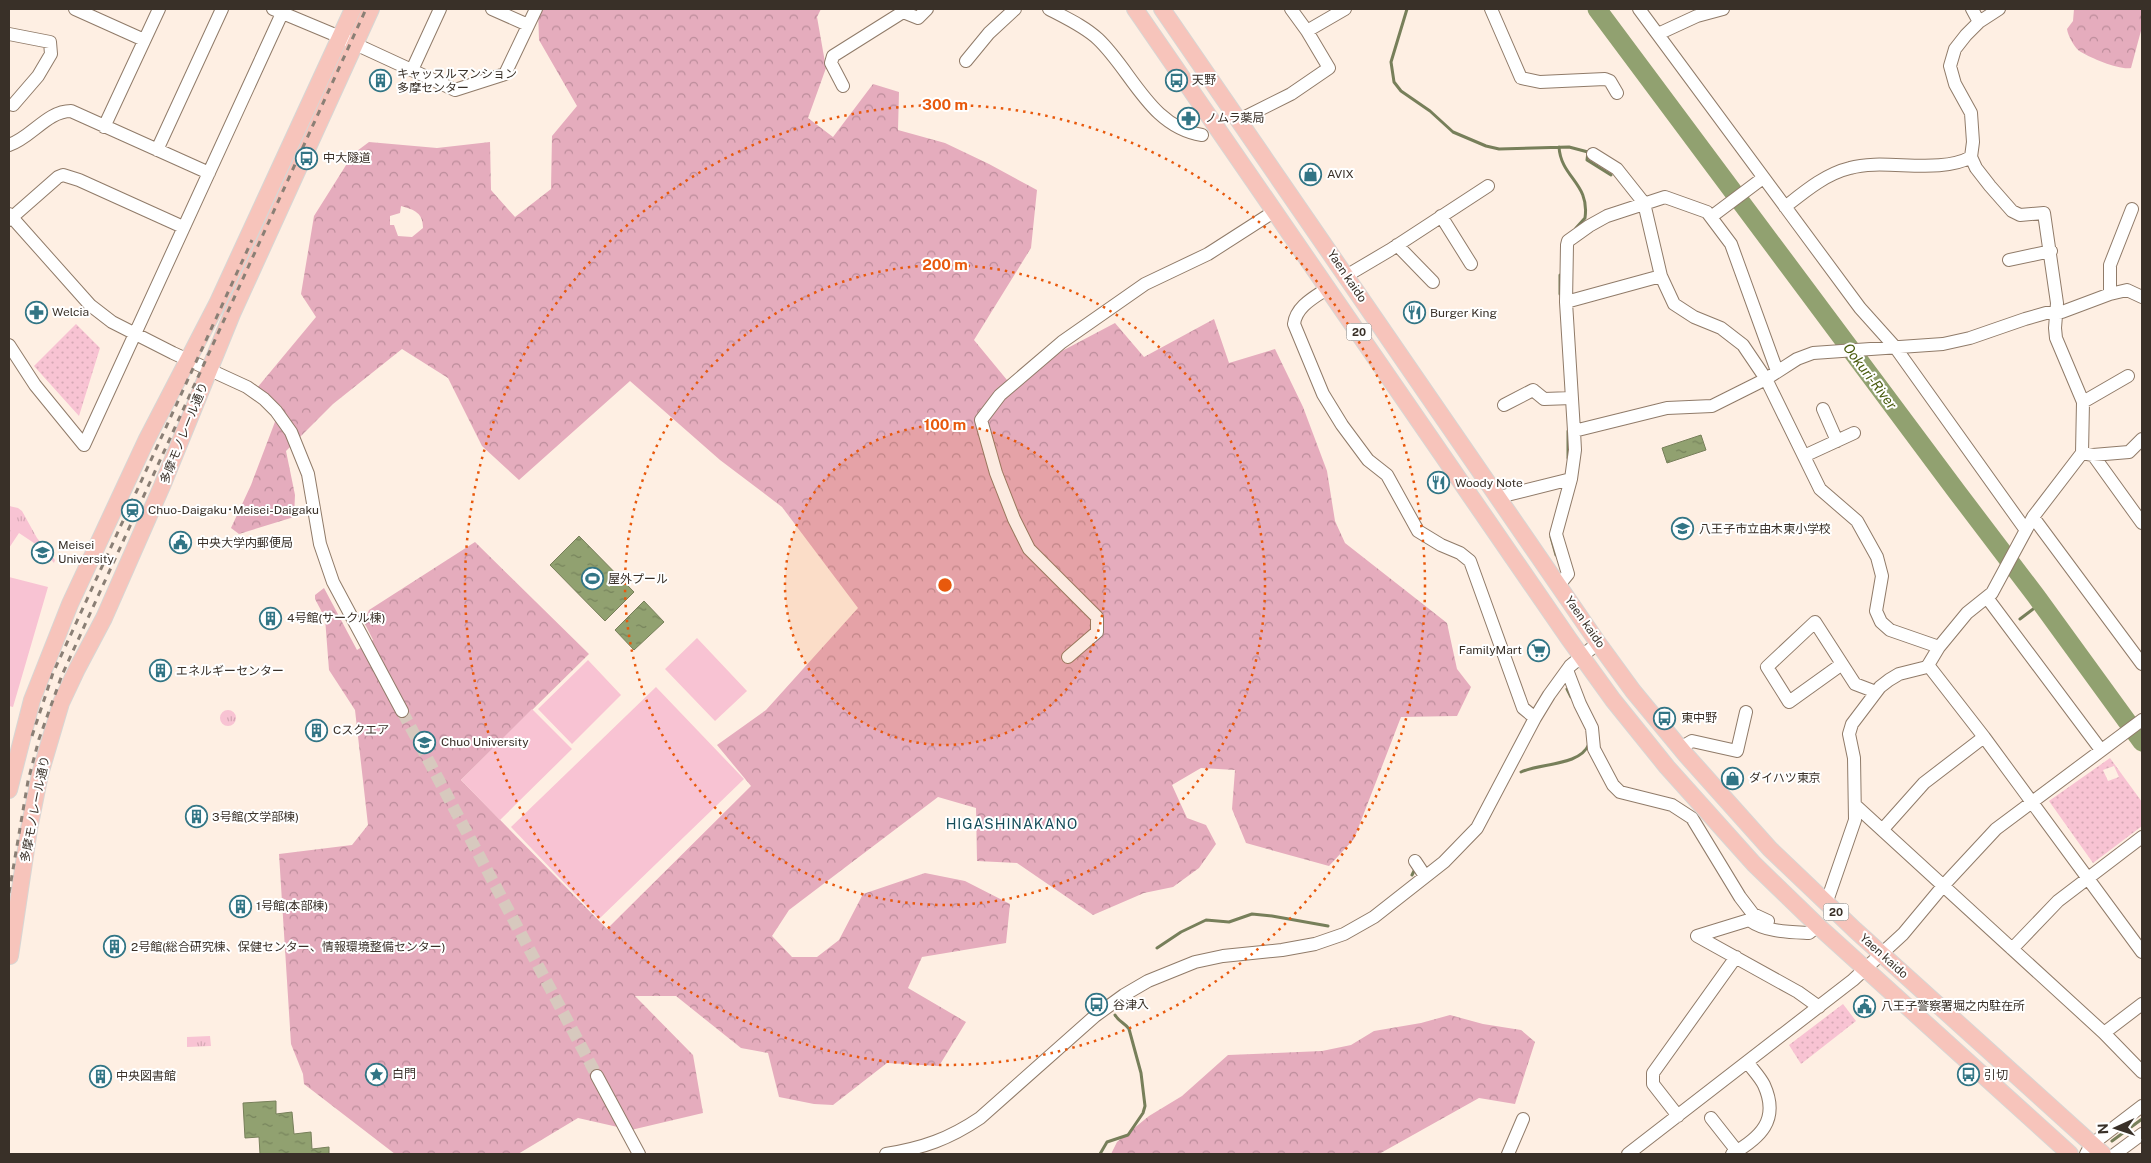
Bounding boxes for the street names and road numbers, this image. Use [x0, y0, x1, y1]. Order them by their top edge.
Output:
street label: Yaen kaido [1324, 247, 1370, 305]
road number: 20 [1346, 324, 1372, 341]
street label: 多摩モノレール通り [157, 380, 211, 486]
street label: Yaen kaido [1562, 593, 1608, 651]
street label: 多摩モノレール通り [18, 755, 52, 863]
road number: 20 [1824, 904, 1848, 920]
street label: Yaen kaido [1857, 931, 1911, 981]

